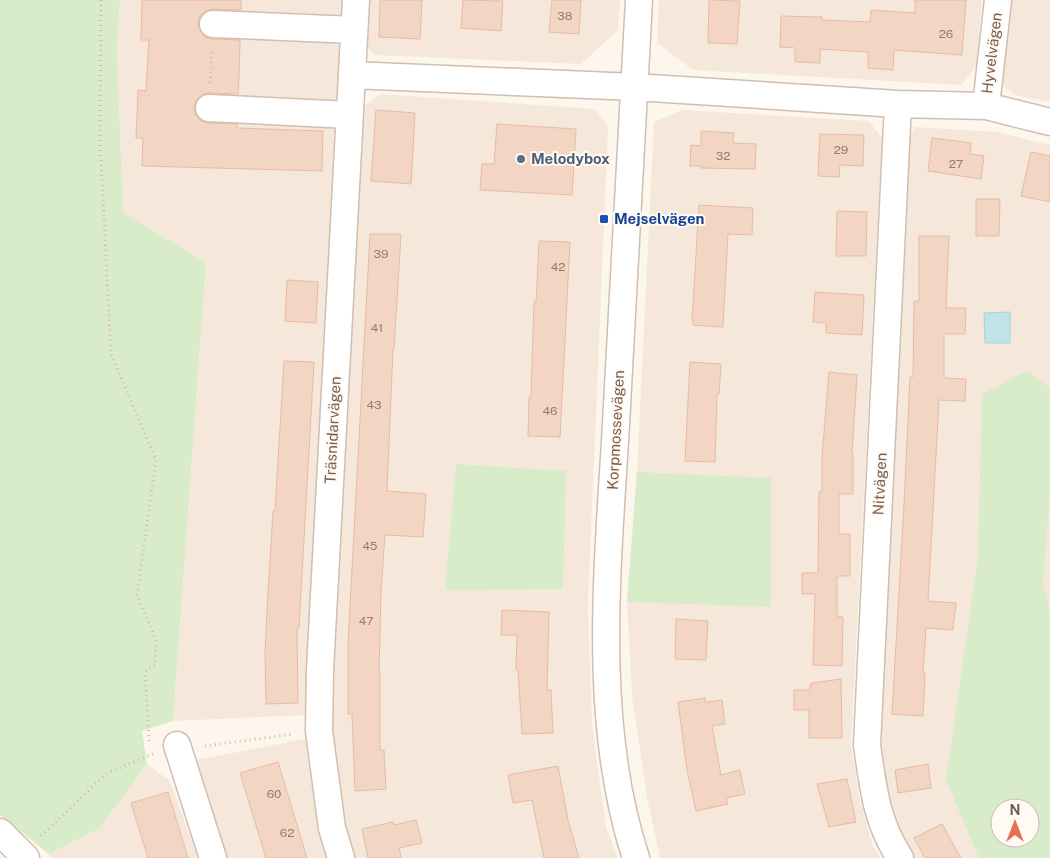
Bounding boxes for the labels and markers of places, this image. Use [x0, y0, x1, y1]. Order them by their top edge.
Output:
place label: Melodybox [531, 150, 610, 167]
marker: Melodybox [515, 153, 527, 165]
place label: Mejselvägen [614, 210, 705, 227]
marker: Mejselvägen [598, 213, 610, 225]

